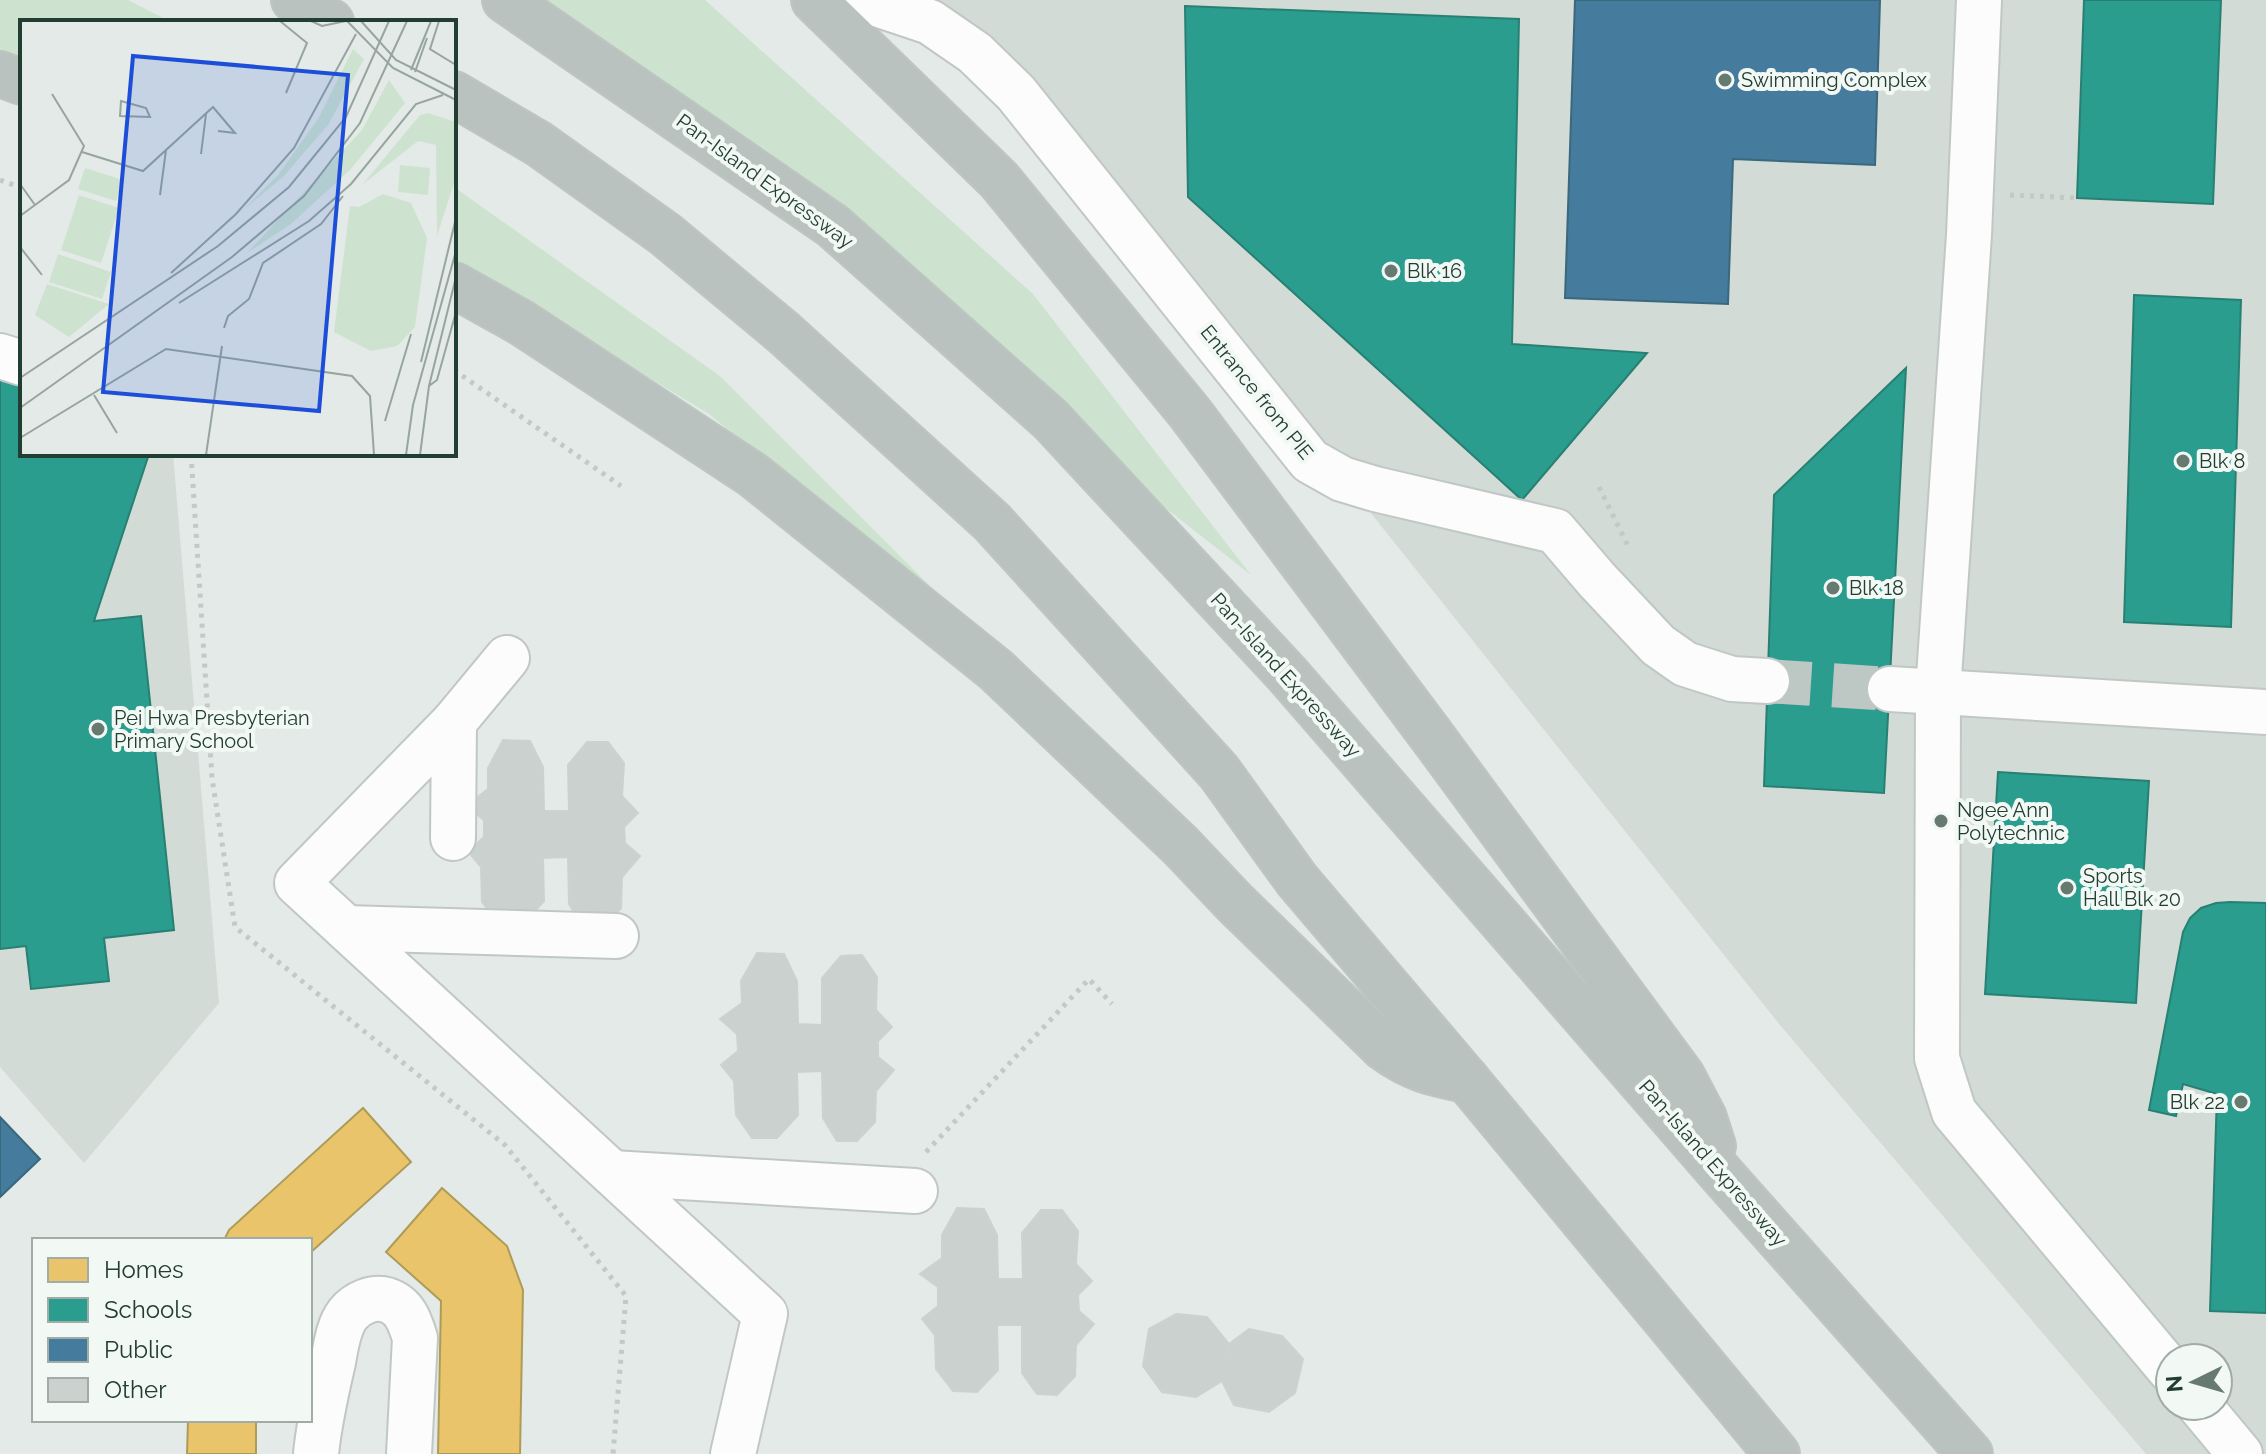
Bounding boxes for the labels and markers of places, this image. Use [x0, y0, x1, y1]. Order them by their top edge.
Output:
place label: Swimming Complex [1741, 68, 1927, 92]
marker: Swimming Complex [1716, 71, 1734, 89]
place label: Blk 16 [1407, 259, 1462, 283]
marker: Blk 16 [1382, 262, 1400, 280]
place label: Blk 8 [2199, 449, 2245, 473]
marker: Blk 8 [2174, 452, 2192, 470]
place label: Blk 18 [1849, 576, 1904, 600]
marker: Blk 18 [1824, 579, 1842, 597]
place label: Pei Hwa Presbyterian Primary School [114, 706, 310, 753]
marker: Pei Hwa Presbyterian Primary School [89, 720, 107, 738]
place label: Ngee Ann Polytechnic [1957, 798, 2065, 845]
marker: Ngee Ann Polytechnic [1932, 812, 1950, 830]
place label: Sports Hall Blk 20 [2083, 864, 2181, 911]
marker: Sports Hall Blk 20 [2058, 879, 2076, 897]
place label: Blk 22 [2170, 1090, 2225, 1114]
marker: Blk 22 [2232, 1093, 2250, 1111]

